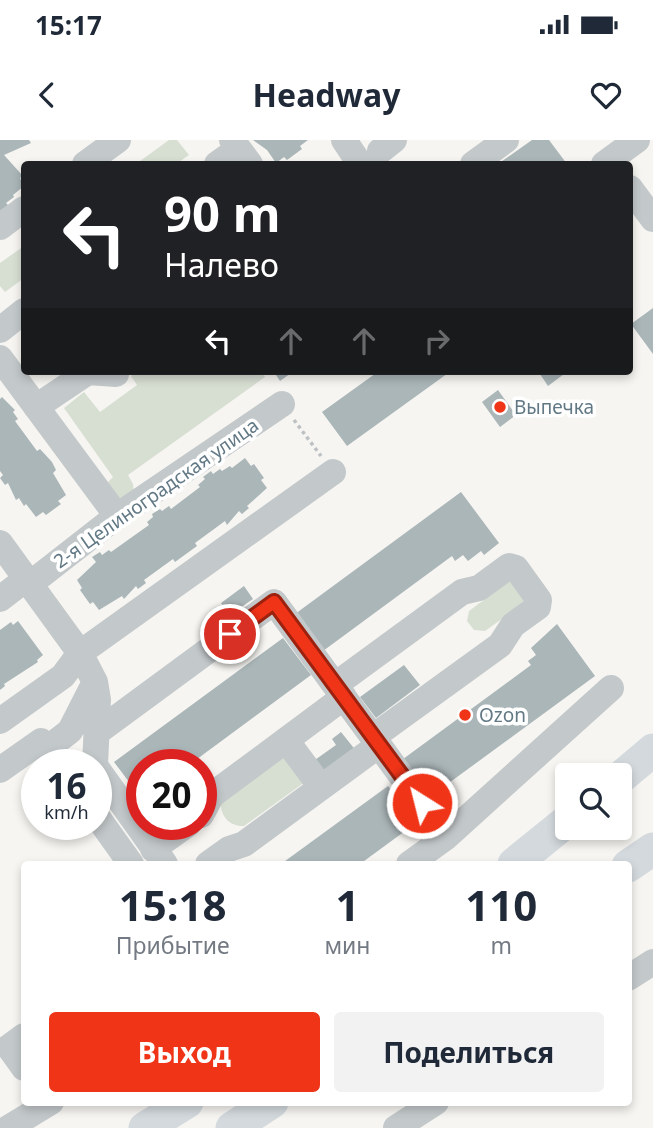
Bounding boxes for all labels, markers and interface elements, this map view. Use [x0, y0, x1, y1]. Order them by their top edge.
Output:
text: 15:17 [35, 7, 102, 43]
text: Headway [253, 73, 400, 116]
icon: back [28, 76, 66, 114]
icon: heart [587, 76, 625, 114]
text: 90 m [164, 180, 281, 246]
icon: left [49, 189, 140, 280]
text: Налево [164, 243, 279, 286]
icon: left [199, 322, 237, 360]
icon: ahead [272, 322, 310, 360]
icon: ahead [345, 322, 383, 360]
icon: right [418, 322, 456, 360]
place label: Выпечка [514, 394, 594, 420]
marker: Выпечка [492, 399, 508, 415]
street label: 2-я Целиноградская улица [48, 412, 264, 574]
pin [200, 604, 260, 664]
icon: arrive [211, 615, 249, 653]
place label: Ozon [479, 702, 526, 728]
marker: Ozon [457, 707, 473, 723]
speed limit sign: 20 [126, 749, 217, 840]
text: 16 [46, 762, 87, 809]
map controls [555, 763, 632, 840]
button: search [555, 763, 632, 840]
position arrow [385, 766, 459, 840]
text: km/h [44, 800, 89, 824]
text: 15:18 [119, 876, 227, 933]
text: 1 [335, 876, 359, 933]
text: 110 [465, 876, 537, 933]
text: Прибытие [116, 929, 230, 961]
text: мин [324, 929, 370, 961]
text: m [490, 929, 512, 961]
button: Выход [49, 1012, 320, 1092]
button: Поделиться [334, 1012, 604, 1092]

